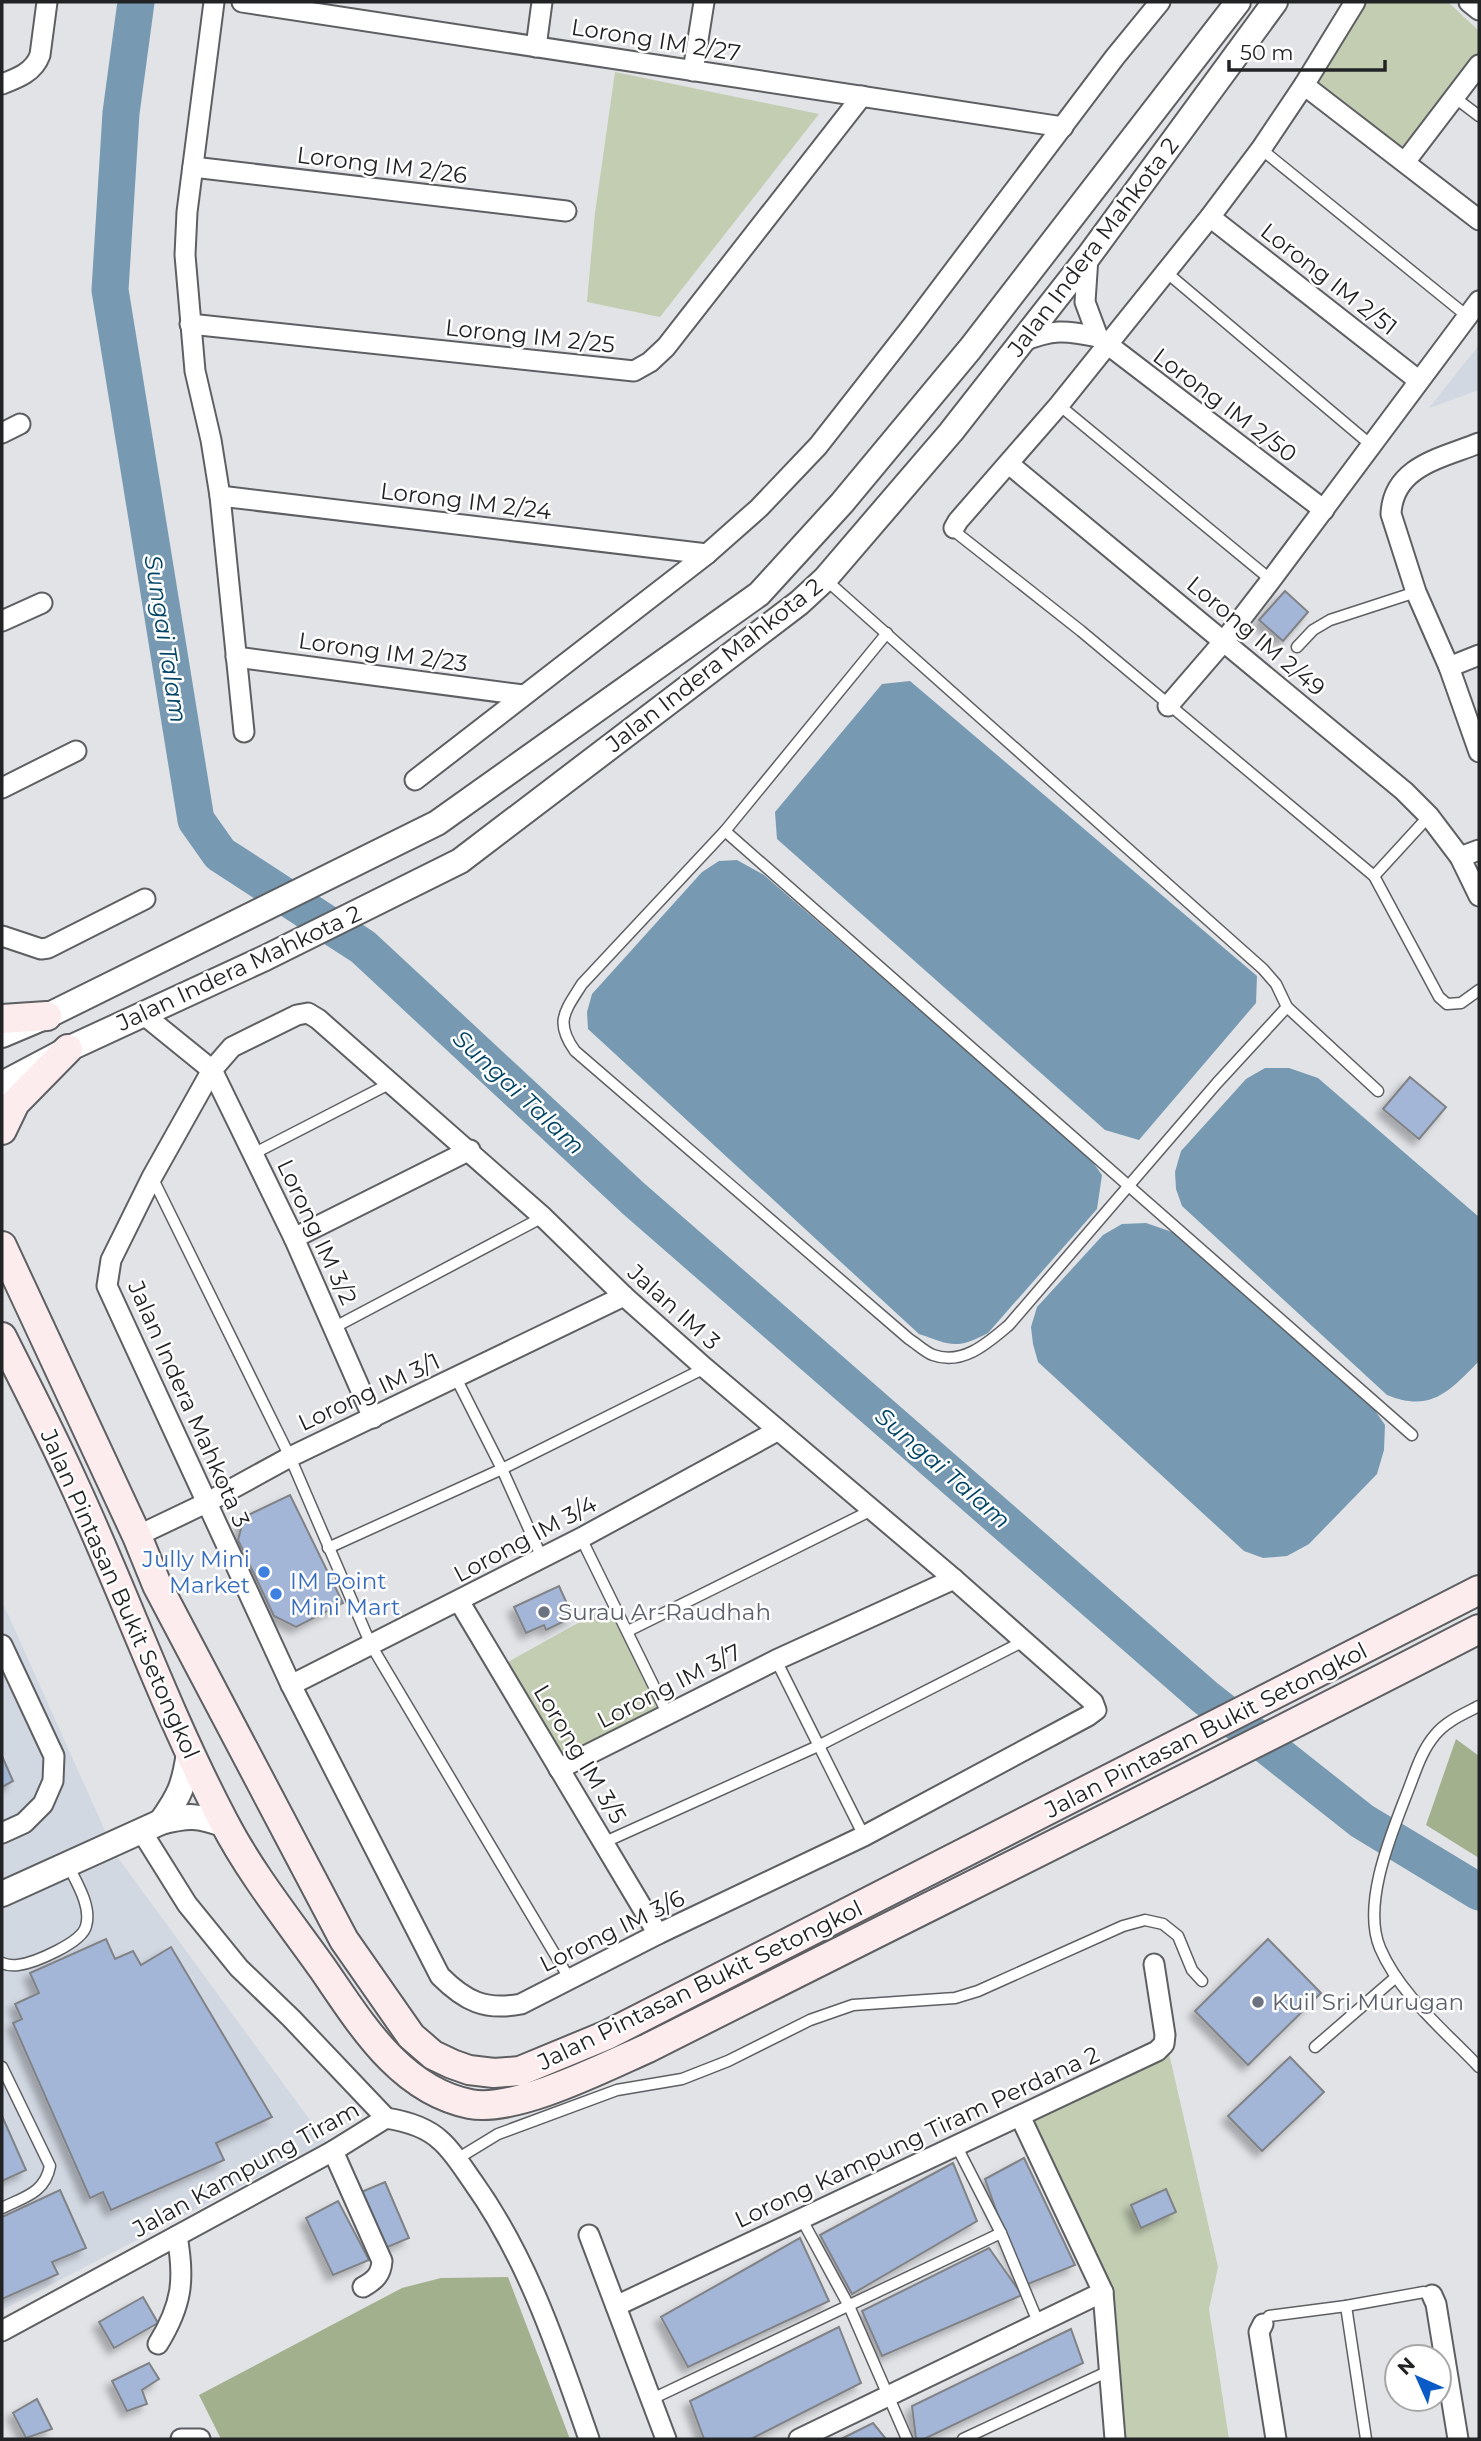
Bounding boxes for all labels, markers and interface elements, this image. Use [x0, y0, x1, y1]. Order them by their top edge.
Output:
street label: Lorong IM 2/27 [569, 13, 743, 67]
scale bar [1229, 28, 1385, 72]
text: 50 m [1240, 40, 1294, 65]
street label: Jalan Indera Mahkota 2 [1001, 132, 1184, 363]
street label: Lorong IM 2/26 [295, 141, 469, 189]
street label: Lorong IM 2/51 [1255, 217, 1403, 341]
street label: Lorong IM 2/25 [444, 313, 616, 359]
street label: Lorong IM 2/50 [1148, 342, 1302, 468]
street label: Lorong IM 2/24 [379, 477, 553, 525]
water label: Sungai Talam [138, 553, 194, 725]
street label: Lorong IM 2/49 [1181, 570, 1331, 702]
street label: Jalan Indera Mahkota 2 [600, 572, 828, 759]
street label: Lorong IM 2/23 [297, 626, 469, 678]
street label: Jalan Indera Mahkota 2 [111, 899, 366, 1037]
water label: Sungai Talam [447, 1024, 591, 1160]
street label: Lorong IM 3/2 [271, 1155, 363, 1309]
street label: Jalan IM 3 [621, 1258, 726, 1356]
street label: Jalan Indera Mahkota 3 [122, 1276, 256, 1531]
street label: Lorong IM 3/1 [294, 1347, 444, 1437]
water label: Sungai Talam [870, 1401, 1016, 1535]
street label: Jalan Pintasan Bukit Setongkol [34, 1424, 206, 1763]
street label: Lorong IM 3/4 [449, 1490, 601, 1588]
place label: Jully Mini Market [141, 1545, 250, 1599]
marker: Jully Mini Market [256, 1564, 272, 1580]
place label: IM Point Mini Mart [290, 1567, 400, 1621]
marker: IM Point Mini Mart [268, 1586, 284, 1602]
place label: Surau Ar-Raudhah [558, 1598, 771, 1626]
marker: Surau Ar-Raudhah [536, 1604, 552, 1620]
street label: Jalan Pintasan Bukit Setongkol [1039, 1636, 1372, 1824]
street label: Lorong IM 3/7 [592, 1638, 746, 1734]
street label: Lorong IM 3/5 [528, 1679, 632, 1829]
street label: Lorong IM 3/6 [535, 1884, 689, 1978]
street label: Jalan Pintasan Bukit Setongkol [532, 1894, 867, 2076]
place label: Kuil Sri Murugan [1272, 1988, 1464, 2016]
marker: Kuil Sri Murugan [1250, 1994, 1266, 2010]
street label: Lorong Kampung Tiram Perdana 2 [730, 2040, 1104, 2234]
street label: Jalan Kampung Tiram [127, 2095, 364, 2243]
north arrow [1383, 2343, 1453, 2413]
text: N [1393, 2353, 1420, 2380]

